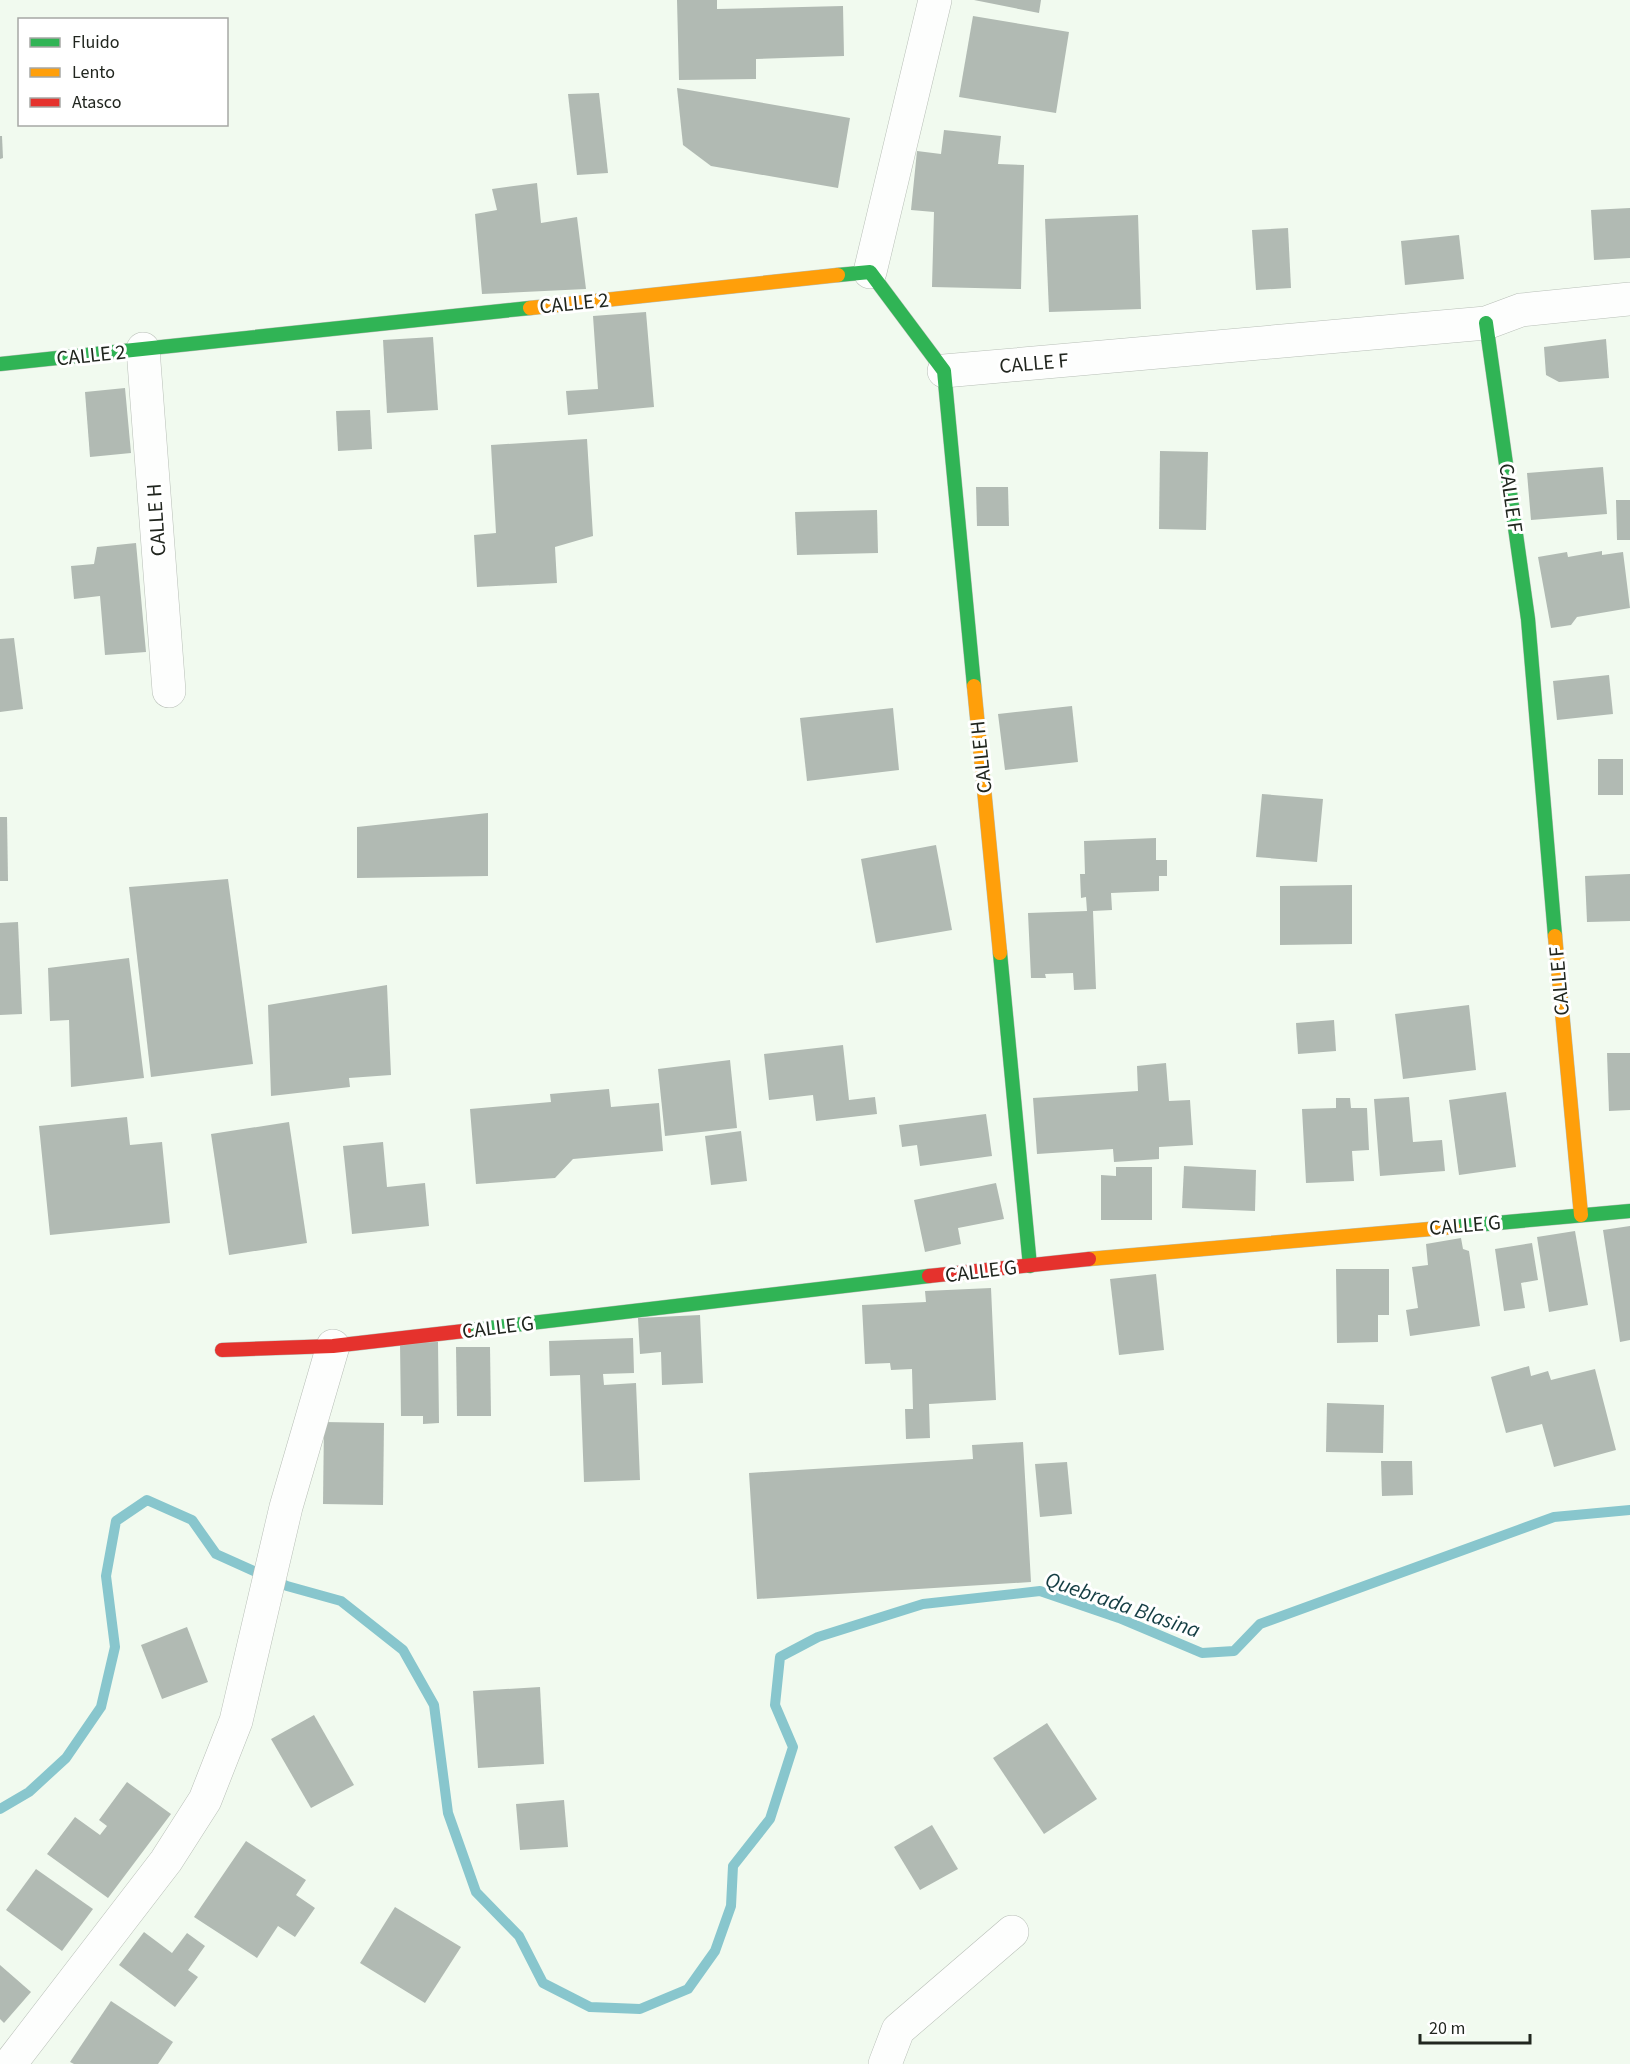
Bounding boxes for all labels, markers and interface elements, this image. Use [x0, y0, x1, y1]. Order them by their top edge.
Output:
legend [18, 18, 228, 126]
text: Fluido [72, 30, 119, 55]
text: Lento [72, 60, 115, 85]
text: Atasco [72, 90, 121, 115]
street label: CALLE 2 [538, 284, 610, 322]
street label: CALLE 2 [55, 336, 127, 374]
street label: CALLE F [998, 345, 1070, 381]
street label: CALLE F [1491, 462, 1531, 534]
street label: CALLE H [138, 483, 174, 557]
street label: CALLE H [962, 719, 1000, 795]
street label: CALLE F [1541, 945, 1577, 1017]
street label: CALLE G [1428, 1207, 1502, 1243]
street label: CALLE G [943, 1252, 1019, 1290]
street label: CALLE G [460, 1308, 536, 1346]
water label: Quebrada Blasina [1041, 1563, 1205, 1647]
scale bar [1420, 2007, 1530, 2045]
text: 20 m [1429, 2016, 1465, 2041]

